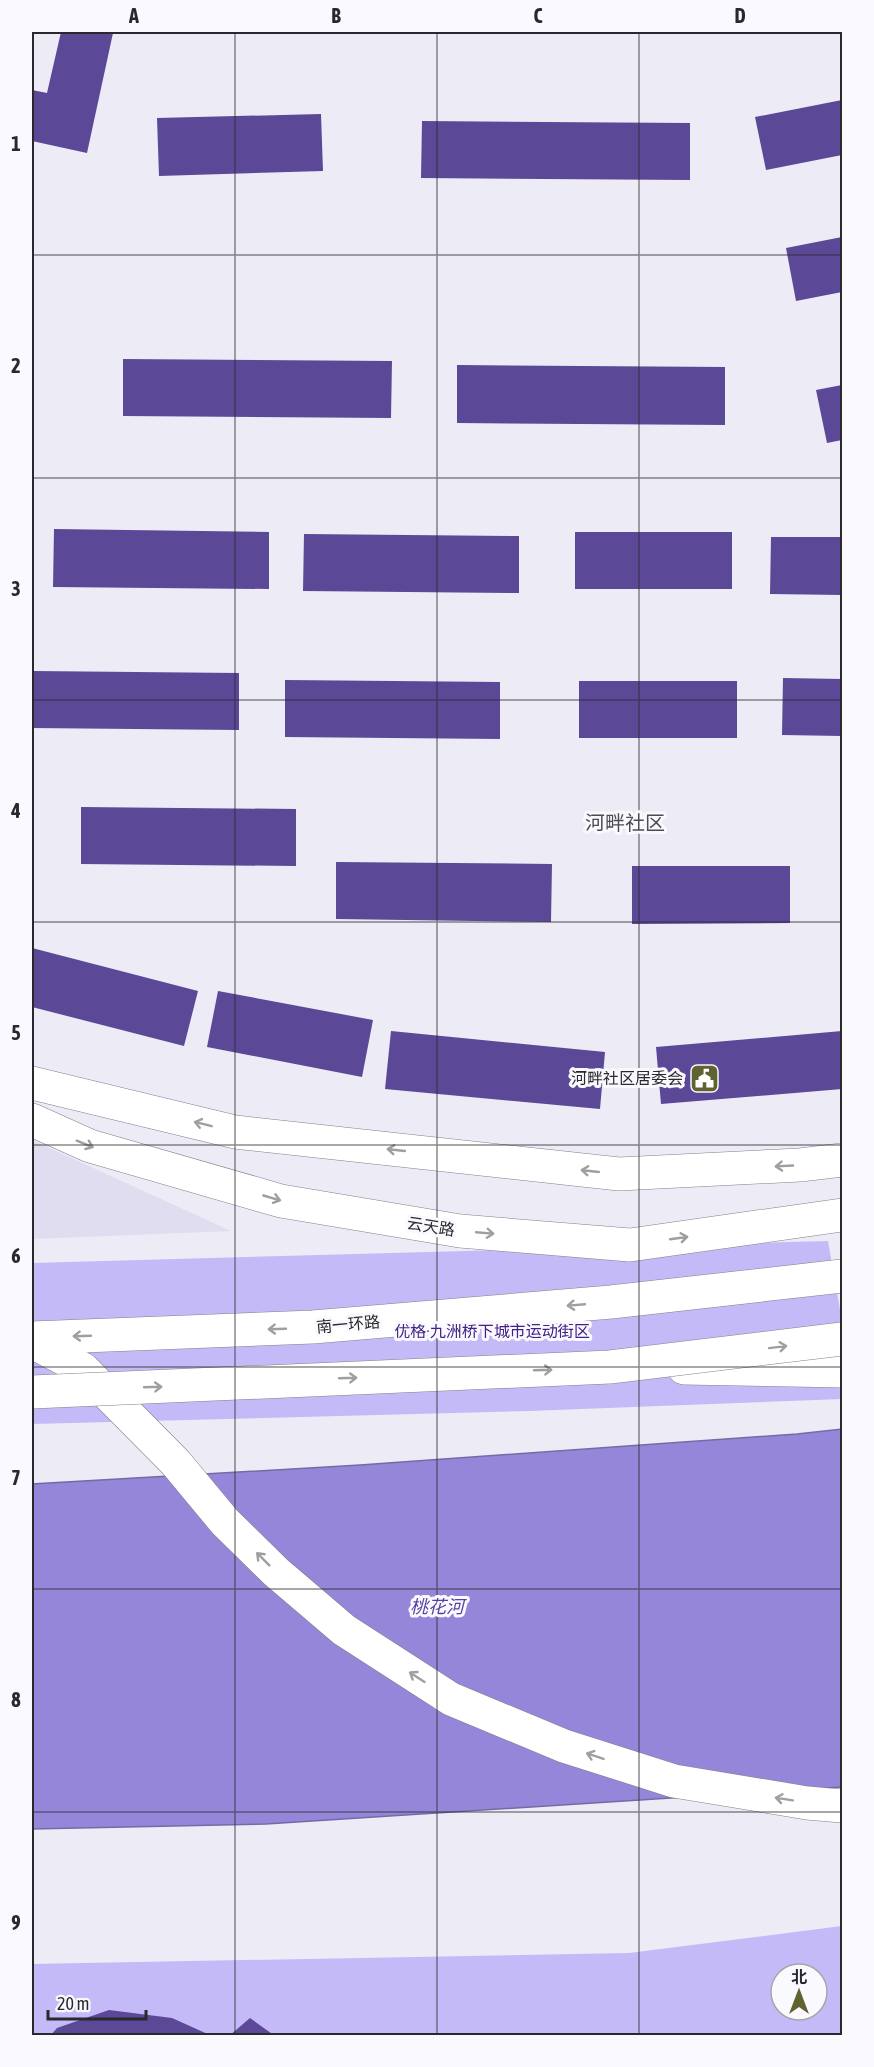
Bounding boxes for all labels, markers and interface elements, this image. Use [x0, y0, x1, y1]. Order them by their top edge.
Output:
text: A [128, 4, 139, 27]
text: B [331, 4, 341, 27]
text: C [534, 4, 543, 27]
text: D [734, 4, 746, 27]
text: 1 [11, 132, 21, 155]
text: 2 [11, 354, 21, 377]
text: 3 [11, 577, 21, 600]
text: 4 [10, 799, 21, 822]
district label: 河畔社区 [585, 811, 665, 834]
text: 5 [11, 1021, 21, 1044]
public building icon: 河畔社区居委会 [688, 1062, 720, 1094]
place label: 河畔社区居委会 [571, 1069, 683, 1087]
one-way arrow [194, 1118, 213, 1130]
one-way arrow [75, 1139, 94, 1150]
one-way arrow [386, 1144, 406, 1155]
one-way arrow [775, 1161, 795, 1172]
one-way arrow [580, 1165, 600, 1176]
one-way arrow [262, 1193, 281, 1204]
street label: 云天路 [406, 1213, 456, 1239]
one-way arrow [475, 1228, 495, 1239]
one-way arrow [669, 1232, 689, 1243]
text: 6 [11, 1244, 21, 1267]
one-way arrow [566, 1300, 586, 1311]
street label: 南一环路 [315, 1312, 381, 1336]
park label: 优格·九洲桥下城市运动街区 [394, 1322, 590, 1340]
one-way arrow [267, 1323, 287, 1334]
one-way arrow [72, 1331, 92, 1342]
one-way arrow [768, 1341, 788, 1352]
one-way arrow [532, 1364, 552, 1375]
one-way arrow [337, 1373, 357, 1384]
one-way arrow [142, 1381, 162, 1392]
text: 7 [11, 1466, 21, 1489]
one-way arrow [255, 1552, 270, 1566]
water label: 桃花河 [410, 1596, 467, 1617]
one-way arrow [409, 1671, 426, 1683]
text: 8 [11, 1688, 21, 1711]
one-way arrow [586, 1750, 605, 1761]
one-way arrow [775, 1793, 795, 1804]
text: 9 [11, 1911, 21, 1934]
north arrow [769, 1962, 829, 2022]
text: 北 [791, 1968, 807, 1986]
scale bar [48, 1983, 146, 2021]
text: 20 m [57, 1993, 89, 2014]

